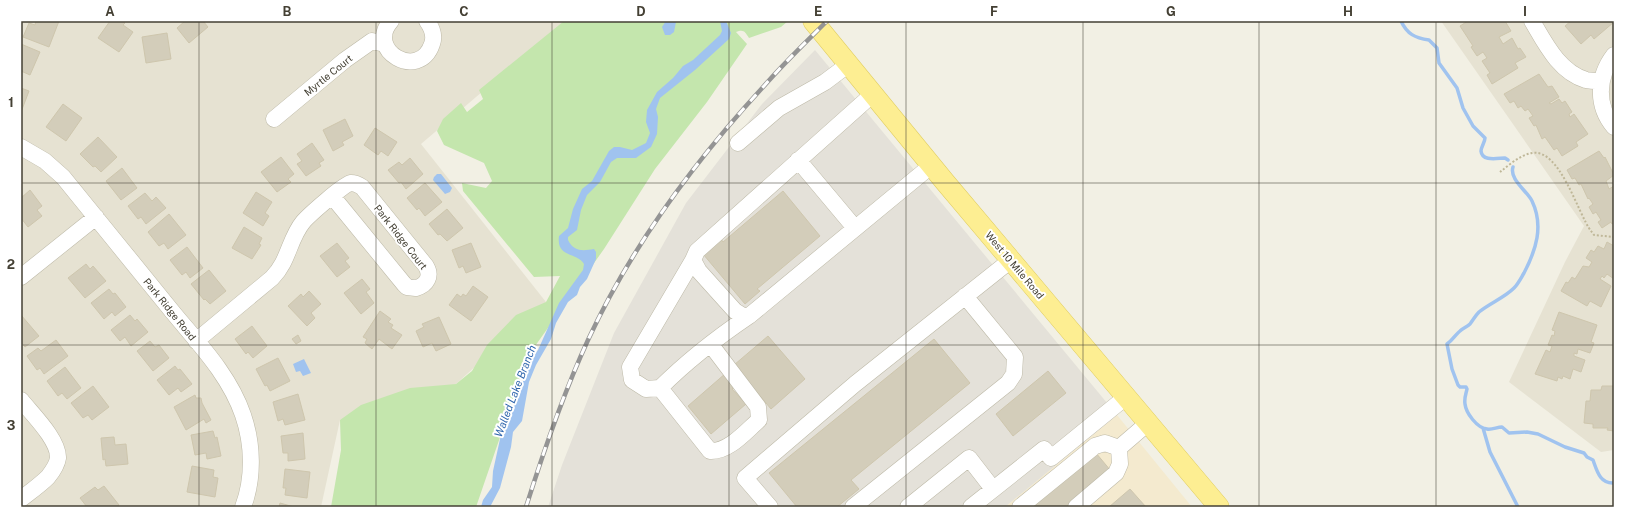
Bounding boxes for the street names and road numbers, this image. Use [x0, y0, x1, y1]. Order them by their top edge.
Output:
street label: Myrtle Court [301, 52, 355, 98]
street label: Park Ridge Court [372, 202, 430, 272]
street label: West 10 Mile Road [983, 229, 1047, 301]
street label: Park Ridge Road [141, 275, 199, 343]

